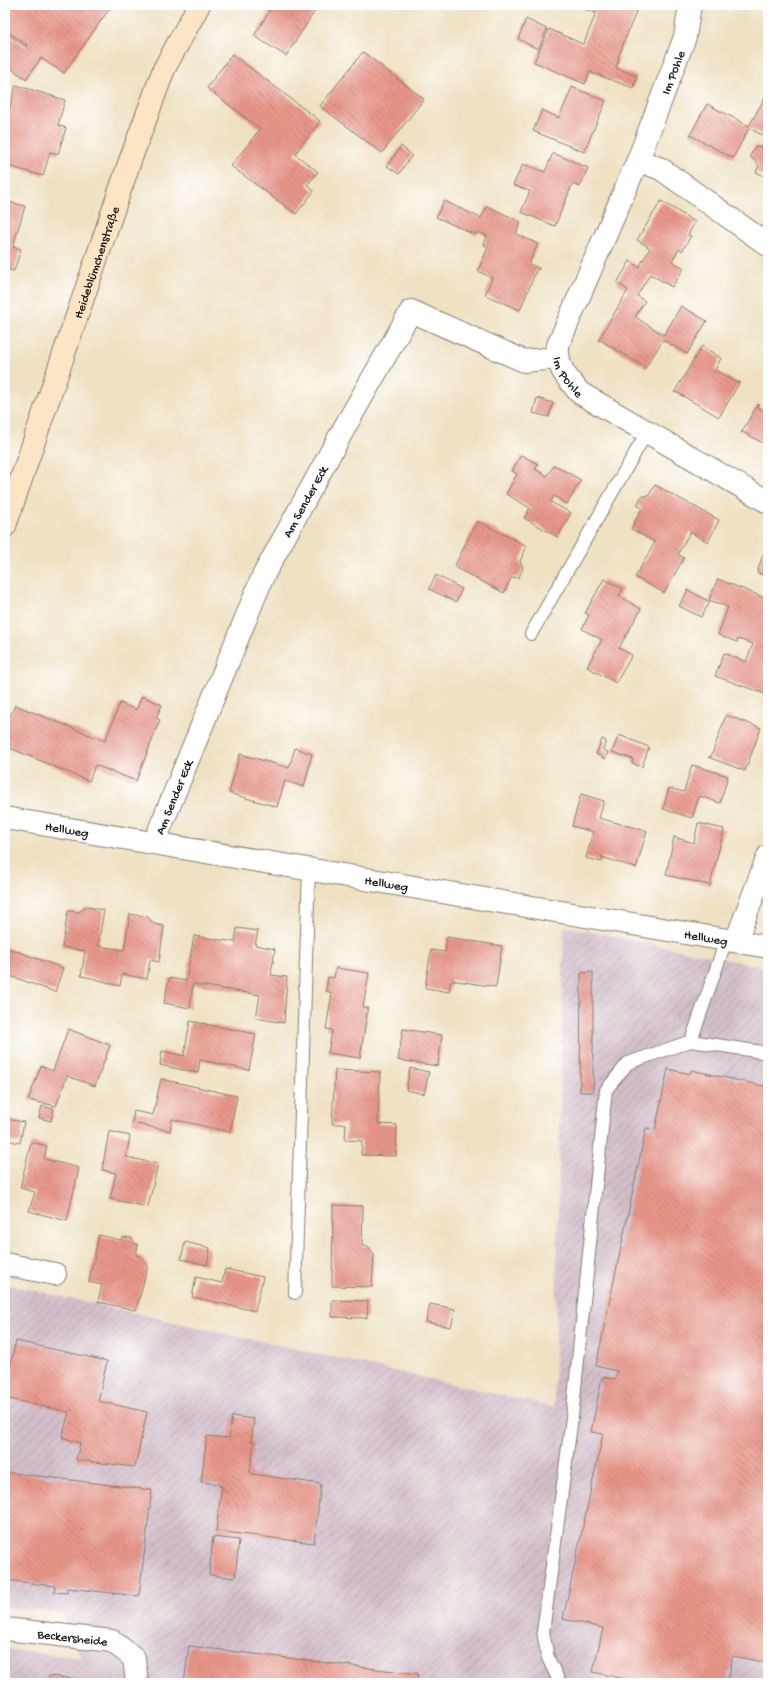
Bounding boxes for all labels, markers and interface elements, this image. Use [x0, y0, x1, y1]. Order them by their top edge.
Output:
street label: Im Pohle [659, 49, 690, 97]
street label: Heideblümchenstraße [72, 205, 124, 321]
street label: Im Pohle [548, 356, 586, 402]
street label: Am Sender Eck [281, 463, 333, 541]
street label: Am Sender Eck [153, 757, 198, 837]
street label: Hellweg [44, 820, 90, 842]
street label: Hellweg [363, 874, 409, 896]
street label: Hellweg [683, 928, 729, 950]
street label: Beckersheide [35, 1628, 108, 1650]

